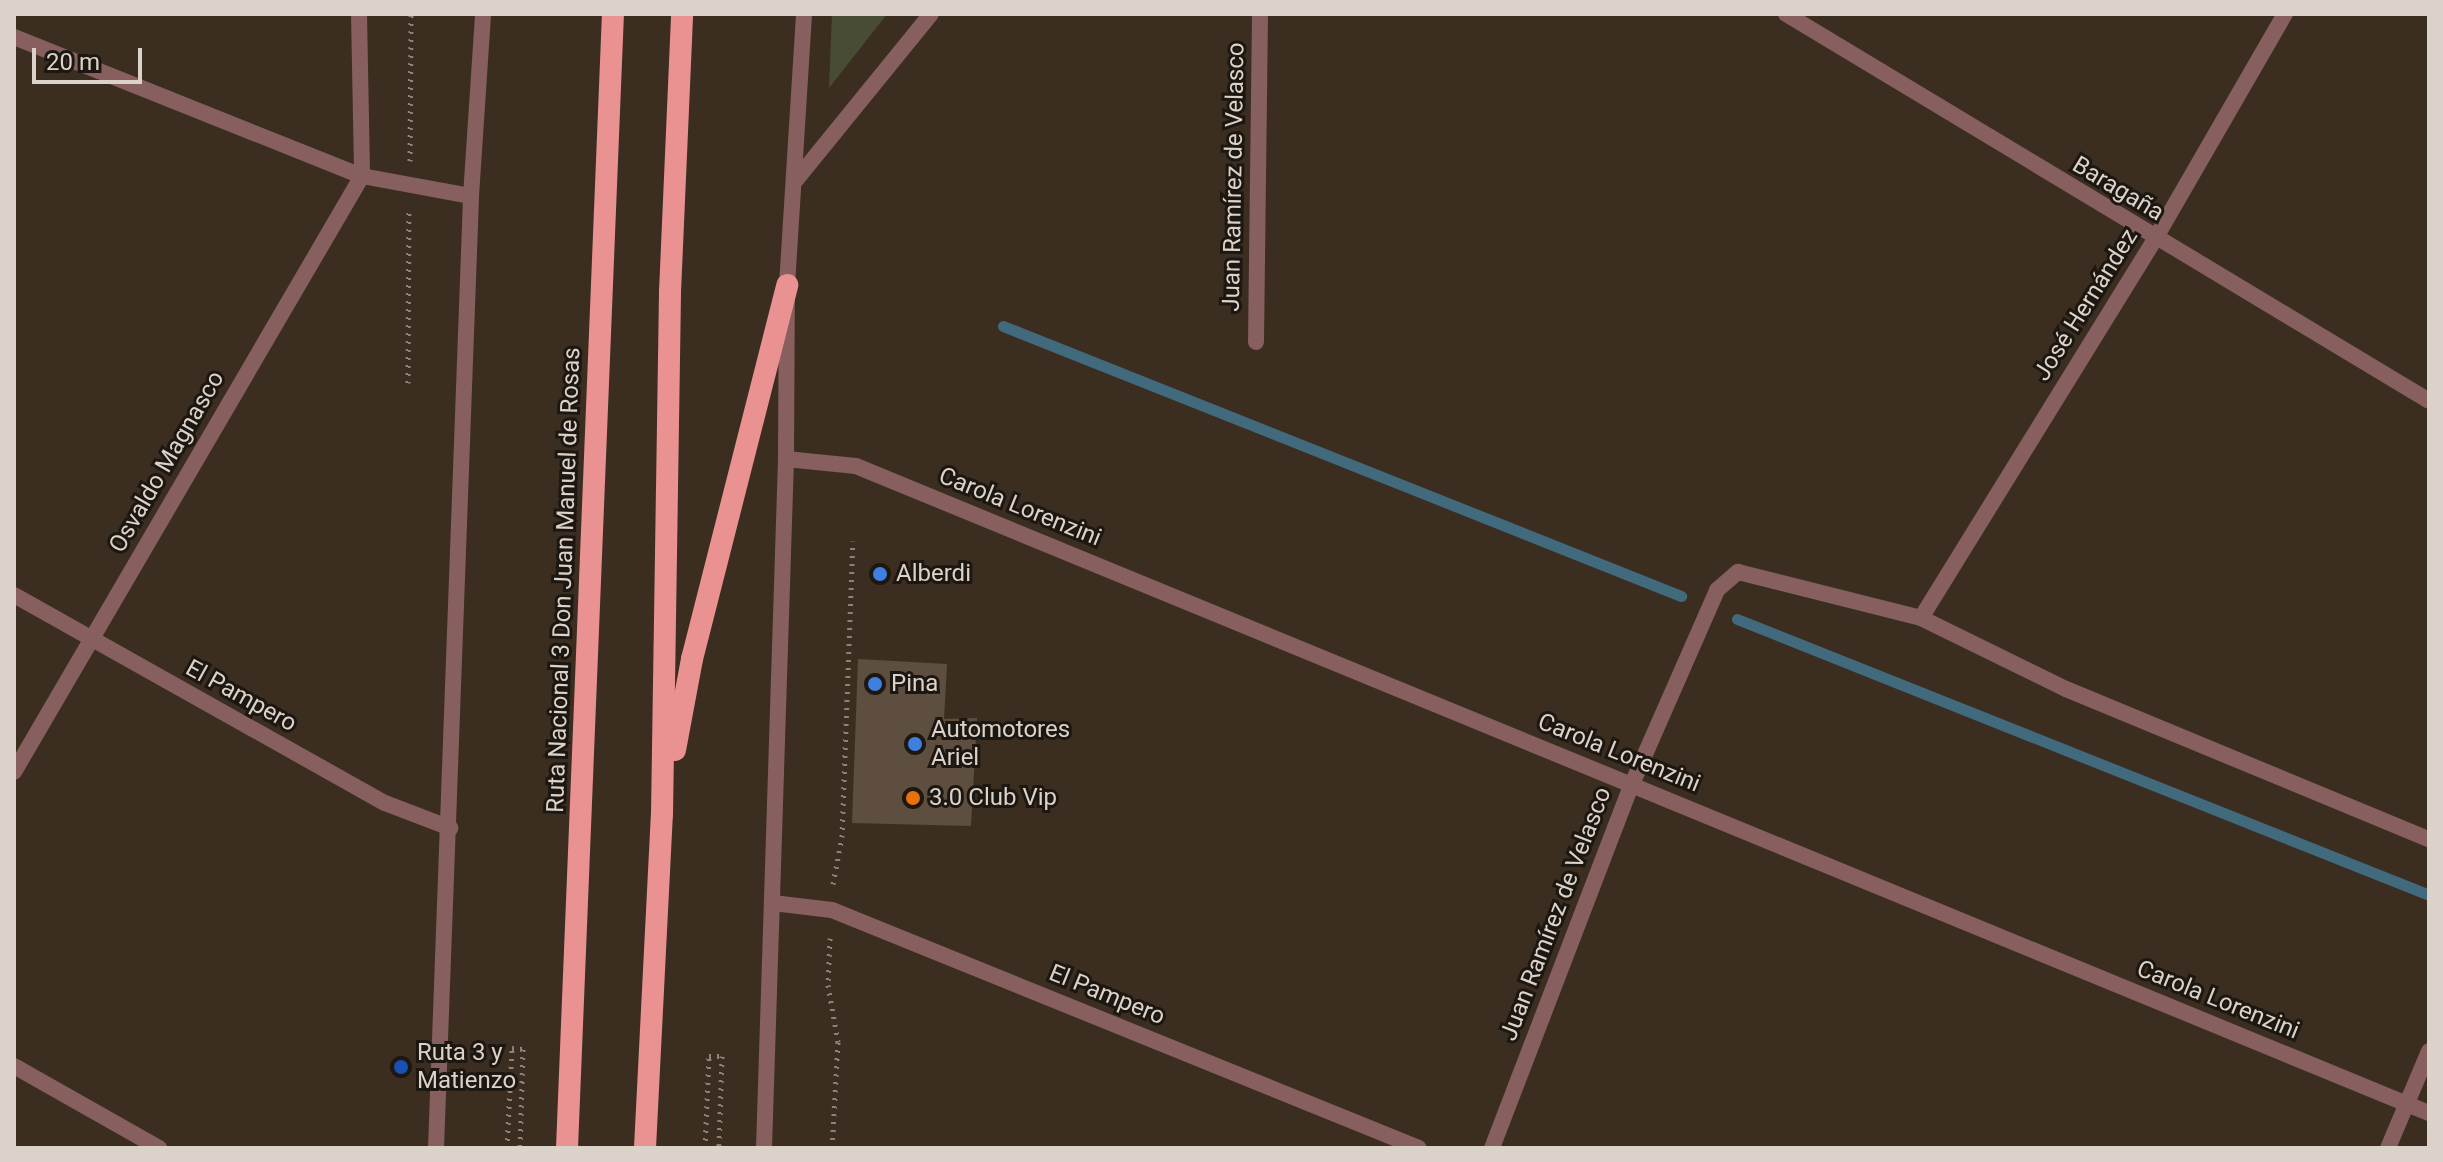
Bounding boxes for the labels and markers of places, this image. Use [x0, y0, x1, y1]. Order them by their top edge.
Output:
place label: Alberdi [896, 560, 971, 588]
marker: Alberdi [871, 565, 889, 583]
place label: Pina [891, 670, 938, 698]
marker: Pina [866, 675, 884, 693]
place label: Automotores Ariel [931, 716, 1070, 772]
marker: Automotores Ariel [906, 735, 924, 753]
place label: 3.0 Club Vip [929, 784, 1057, 812]
marker: 3.0 Club Vip [904, 789, 922, 807]
place label: Ruta 3 y Matienzo [417, 1039, 516, 1095]
marker: Ruta 3 y Matienzo [392, 1058, 410, 1076]

